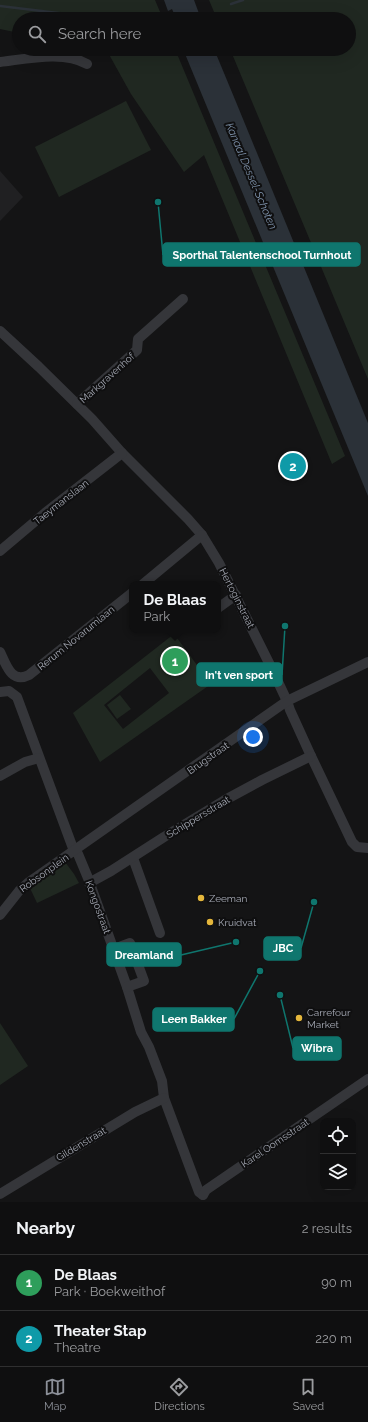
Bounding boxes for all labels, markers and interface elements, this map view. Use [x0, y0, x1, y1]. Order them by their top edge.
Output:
search box [12, 12, 356, 56]
icon: search [26, 23, 48, 45]
text: Search here [58, 25, 141, 43]
water label: Kanaal Dessel-Schoten [223, 121, 279, 231]
callout: Sporthal Talentenschool Turnhout [163, 243, 360, 266]
text: Sporthal Talentenschool Turnhout [173, 249, 352, 262]
street label: Markgravenhof [77, 350, 137, 405]
pin: 2 [280, 451, 306, 481]
street label: Taeymanslaan [31, 477, 91, 527]
street label: Hertoginstraat [217, 566, 257, 630]
popup [129, 581, 221, 633]
text: De Blaas [144, 591, 206, 609]
street label: Rerum Novarumlaan [35, 604, 117, 672]
text: Park [144, 609, 170, 624]
pin: 1 [162, 646, 188, 676]
callout: In't ven sport [197, 663, 282, 686]
text: In't ven sport [205, 669, 274, 682]
your location [243, 727, 263, 747]
street label: Brugstraat [185, 739, 231, 776]
street label: Schippersstraat [164, 793, 232, 840]
street label: Robsonplein [17, 851, 71, 894]
street label: Kongostraat [83, 879, 113, 936]
marker: Zeeman [196, 893, 206, 903]
place label: Zeeman [209, 893, 248, 904]
marker: Kruidvat [205, 917, 215, 927]
place label: Kruidvat [218, 917, 257, 928]
callout: JBC [264, 937, 301, 960]
text: JBC [273, 942, 294, 955]
callout: Dreamland [107, 943, 181, 966]
text: Dreamland [115, 949, 173, 962]
place label: Carrefour Market [307, 1007, 351, 1030]
callout: Leen Bakker [153, 1008, 234, 1031]
text: Leen Bakker [161, 1013, 227, 1026]
marker: Carrefour Market [294, 1013, 304, 1023]
callout: Wibra [293, 1037, 341, 1060]
text: Wibra [301, 1042, 333, 1055]
street label: Karel Oomsstraat [239, 1116, 312, 1170]
map controls [320, 1118, 356, 1190]
button: locate [320, 1118, 356, 1154]
street label: Gildenstraat [54, 1125, 108, 1163]
button: layers [320, 1154, 356, 1190]
text: Nearby [16, 1218, 75, 1238]
text: 2 results [302, 1221, 352, 1236]
text: De Blaas [54, 1266, 117, 1284]
text: 1 [26, 1275, 32, 1290]
text: 90 m [321, 1275, 352, 1290]
text: Park · Boekweithof [54, 1284, 165, 1299]
text: Theater Stap [54, 1322, 147, 1340]
text: 2 [25, 1331, 33, 1346]
text: 220 m [315, 1331, 352, 1346]
text: Theatre [54, 1340, 101, 1355]
tab: Map [44, 1376, 66, 1413]
tab: Directions [154, 1376, 205, 1413]
tab: Saved [293, 1376, 324, 1413]

